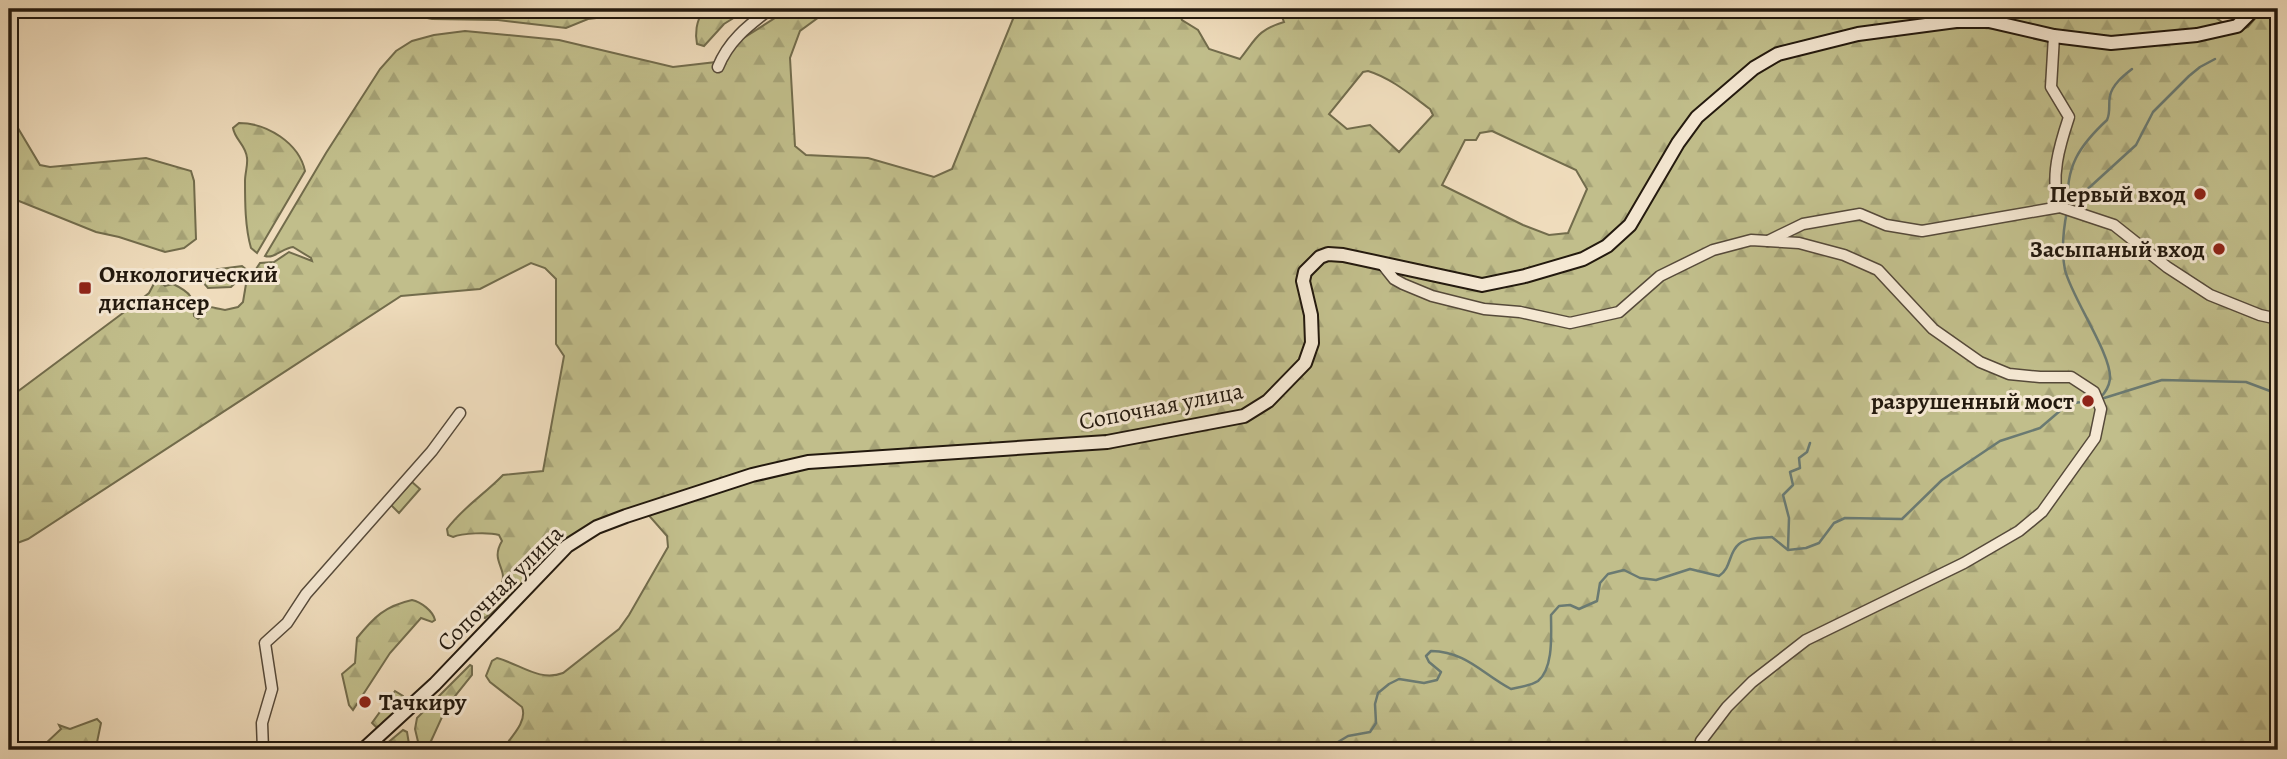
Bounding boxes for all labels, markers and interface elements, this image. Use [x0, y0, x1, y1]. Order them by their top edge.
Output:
place label: Первый вход [2049, 178, 2186, 210]
marker: Первый вход [2192, 186, 2208, 202]
place label: Засыпаный вход [2030, 233, 2205, 265]
marker: Засыпаный вход [2211, 241, 2227, 257]
place label: Онкологический диспансер [98, 258, 278, 318]
marker: Онкологический диспансер [77, 280, 93, 296]
street label: Сопочная улица [1076, 374, 1246, 438]
place label: разрушенный мост [1871, 385, 2074, 417]
marker: разрушенный мост [2080, 393, 2096, 409]
street label: Сопочная улица [430, 518, 570, 658]
place label: Тачкиру [379, 686, 467, 718]
marker: Тачкиру [357, 694, 373, 710]

